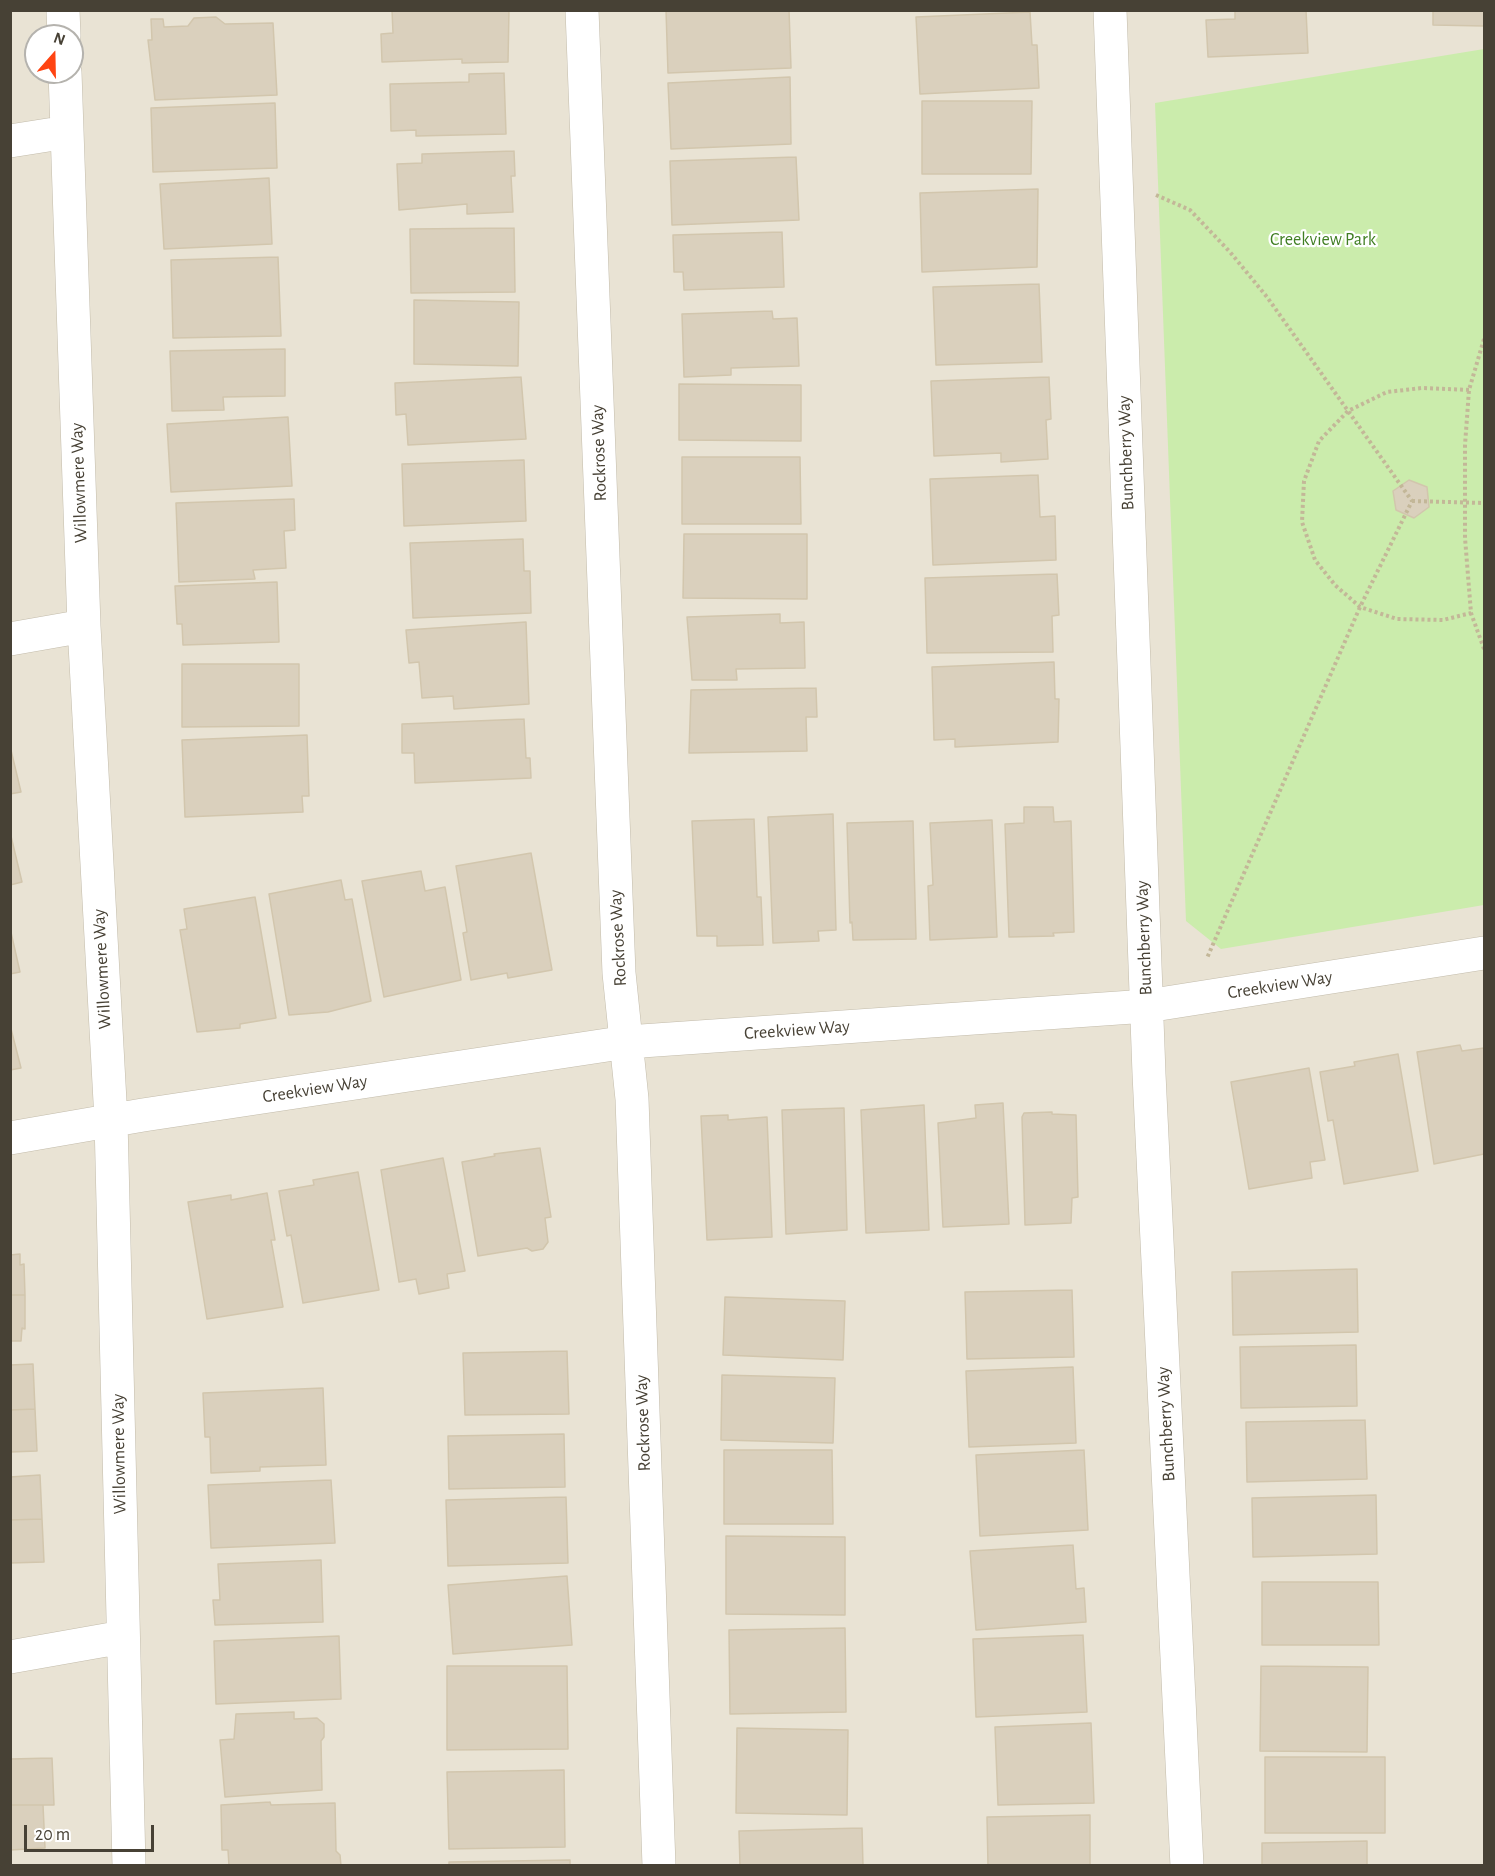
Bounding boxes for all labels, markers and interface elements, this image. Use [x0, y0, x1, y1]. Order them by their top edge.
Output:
north arrow [24, 24, 84, 84]
text: N [52, 30, 67, 48]
park label: Creekview Park [1270, 229, 1376, 251]
street label: Bunchberry Way [1113, 395, 1139, 511]
street label: Rockrose Way [587, 404, 611, 502]
street label: Willowmere Way [66, 422, 92, 544]
street label: Bunchberry Way [1131, 880, 1157, 996]
street label: Rockrose Way [605, 889, 631, 987]
street label: Willowmere Way [88, 908, 116, 1030]
street label: Creekview Way [1226, 966, 1334, 1004]
street label: Creekview Way [743, 1016, 851, 1044]
street label: Creekview Way [261, 1070, 369, 1108]
street label: Bunchberry Way [1152, 1366, 1180, 1482]
street label: Rockrose Way [631, 1374, 655, 1472]
street label: Willowmere Way [107, 1393, 131, 1515]
scale bar [27, 1813, 158, 1851]
text: 20 m [35, 1826, 70, 1844]

